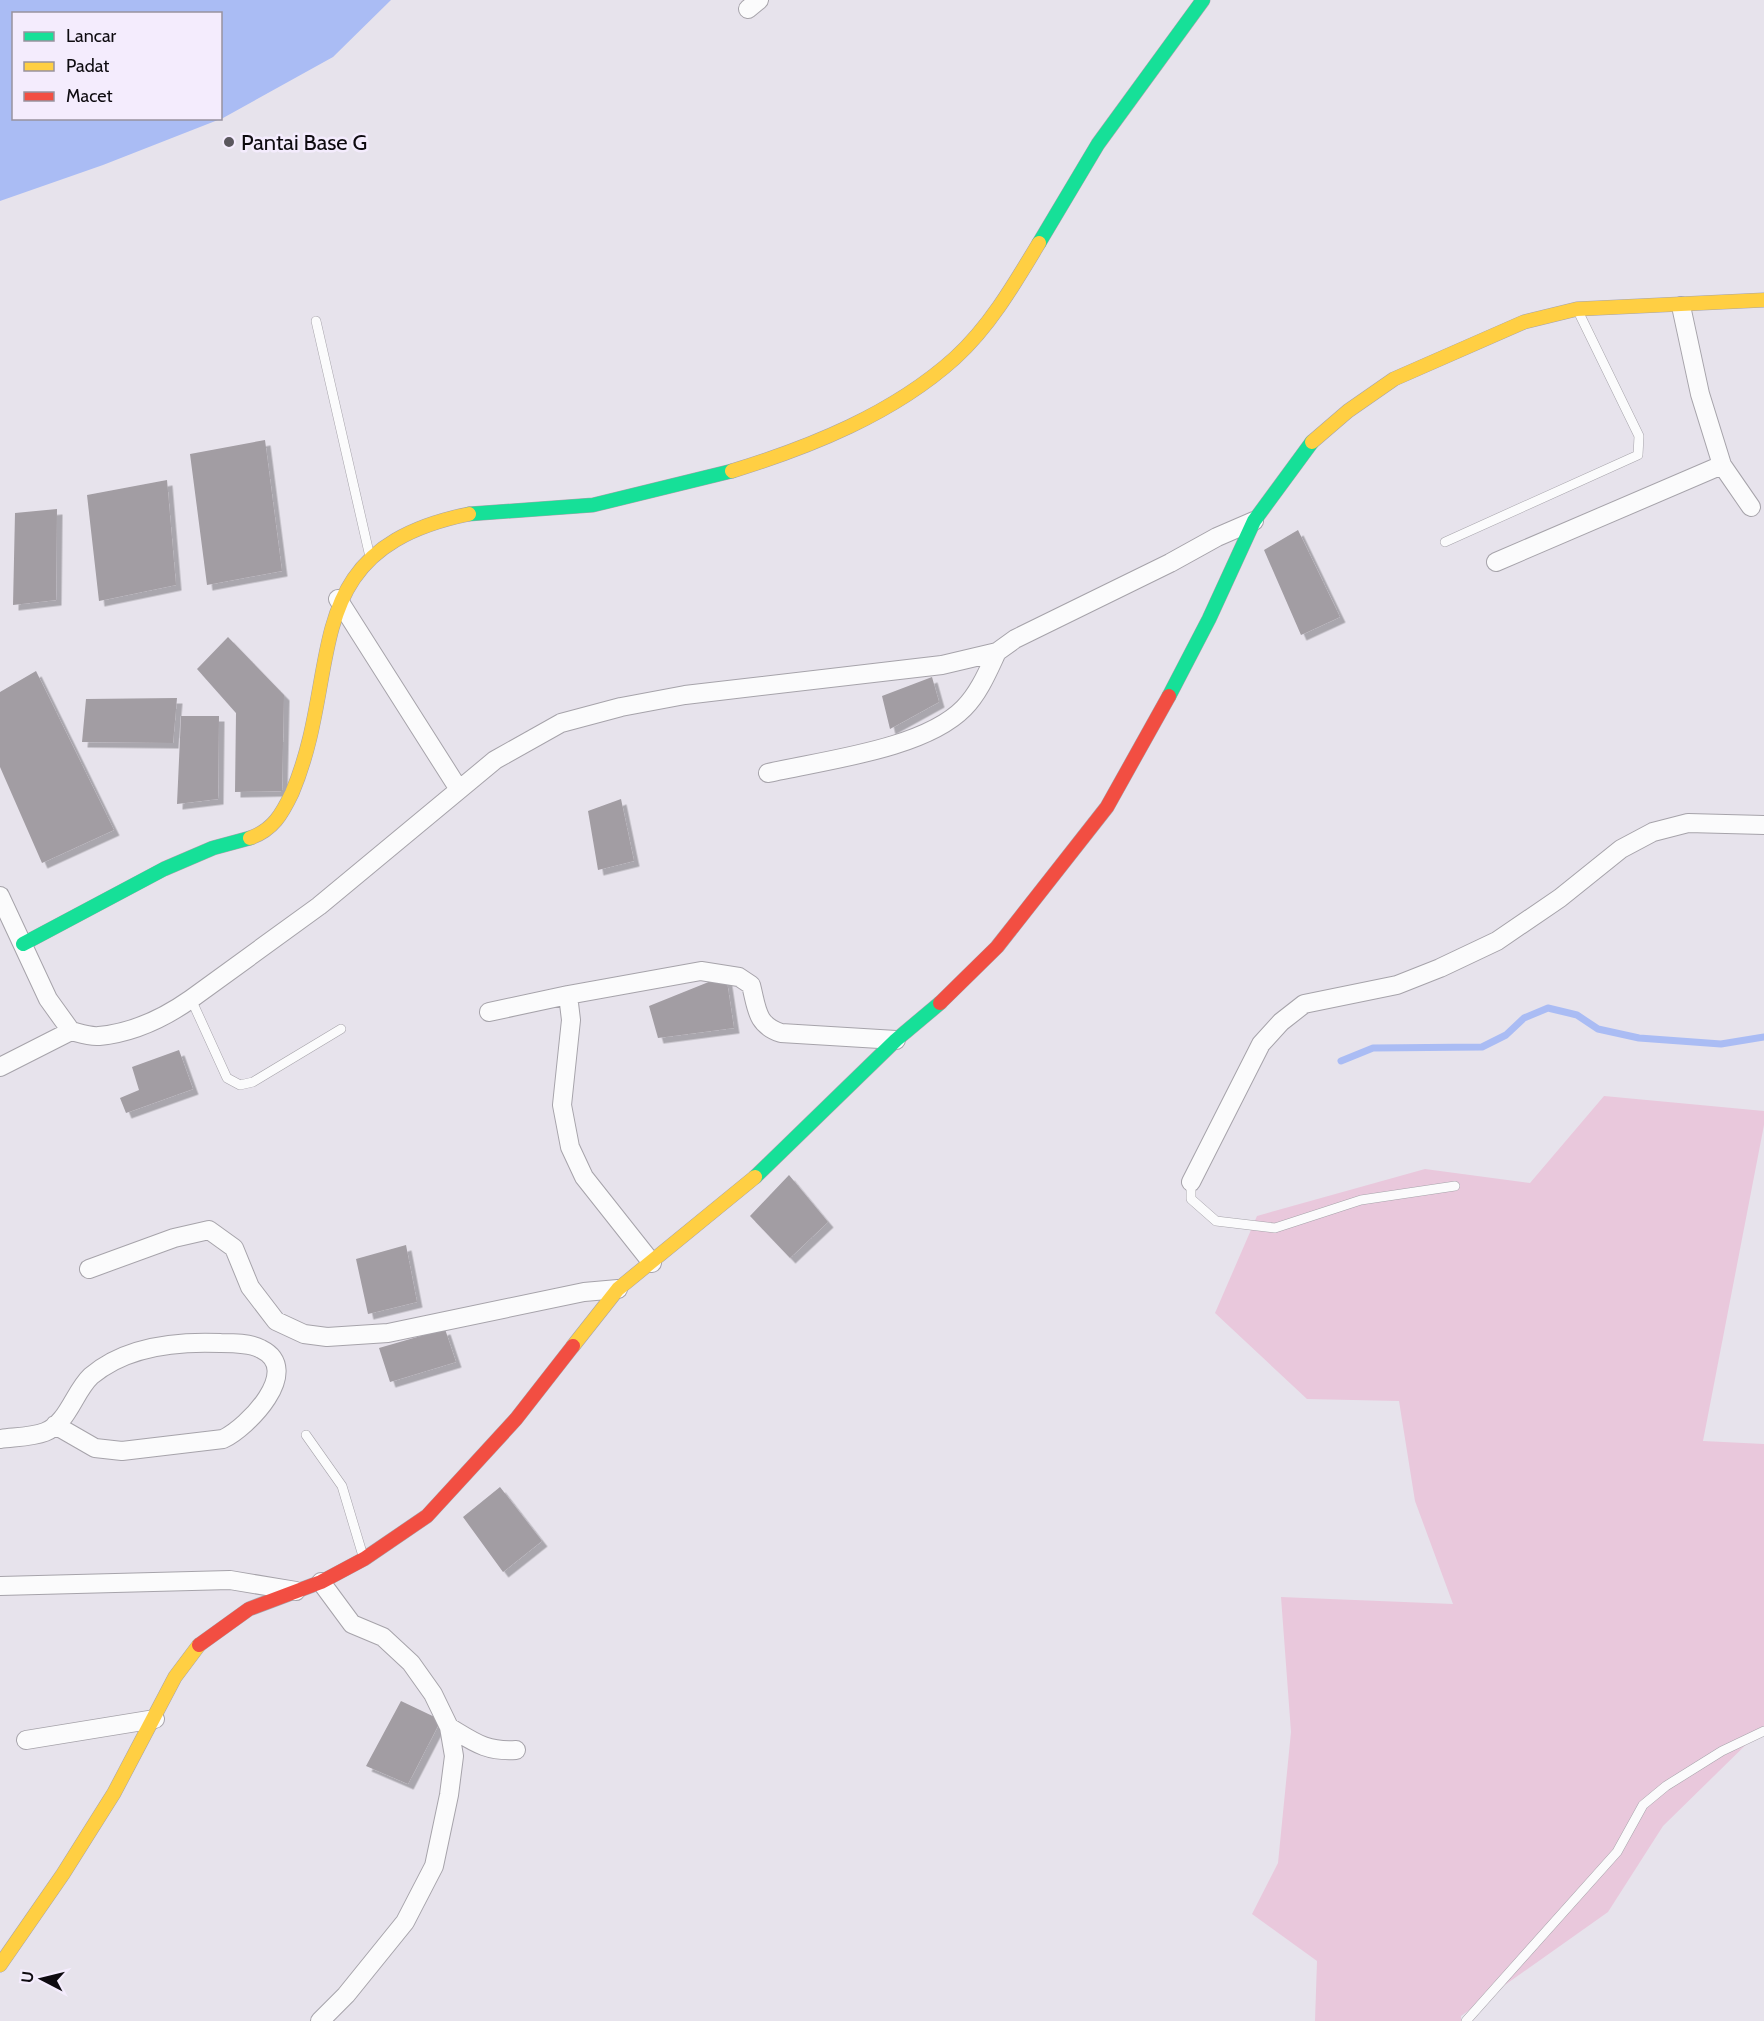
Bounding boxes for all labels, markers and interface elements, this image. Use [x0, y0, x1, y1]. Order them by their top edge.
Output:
legend [12, 12, 222, 120]
text: Lancar [66, 25, 117, 47]
text: Padat [66, 55, 109, 77]
text: Macet [66, 85, 112, 107]
place label: Pantai Base G [241, 129, 367, 156]
marker: Pantai Base G [222, 135, 236, 149]
north arrow [12, 1949, 72, 2009]
text: U [17, 1970, 38, 1984]

